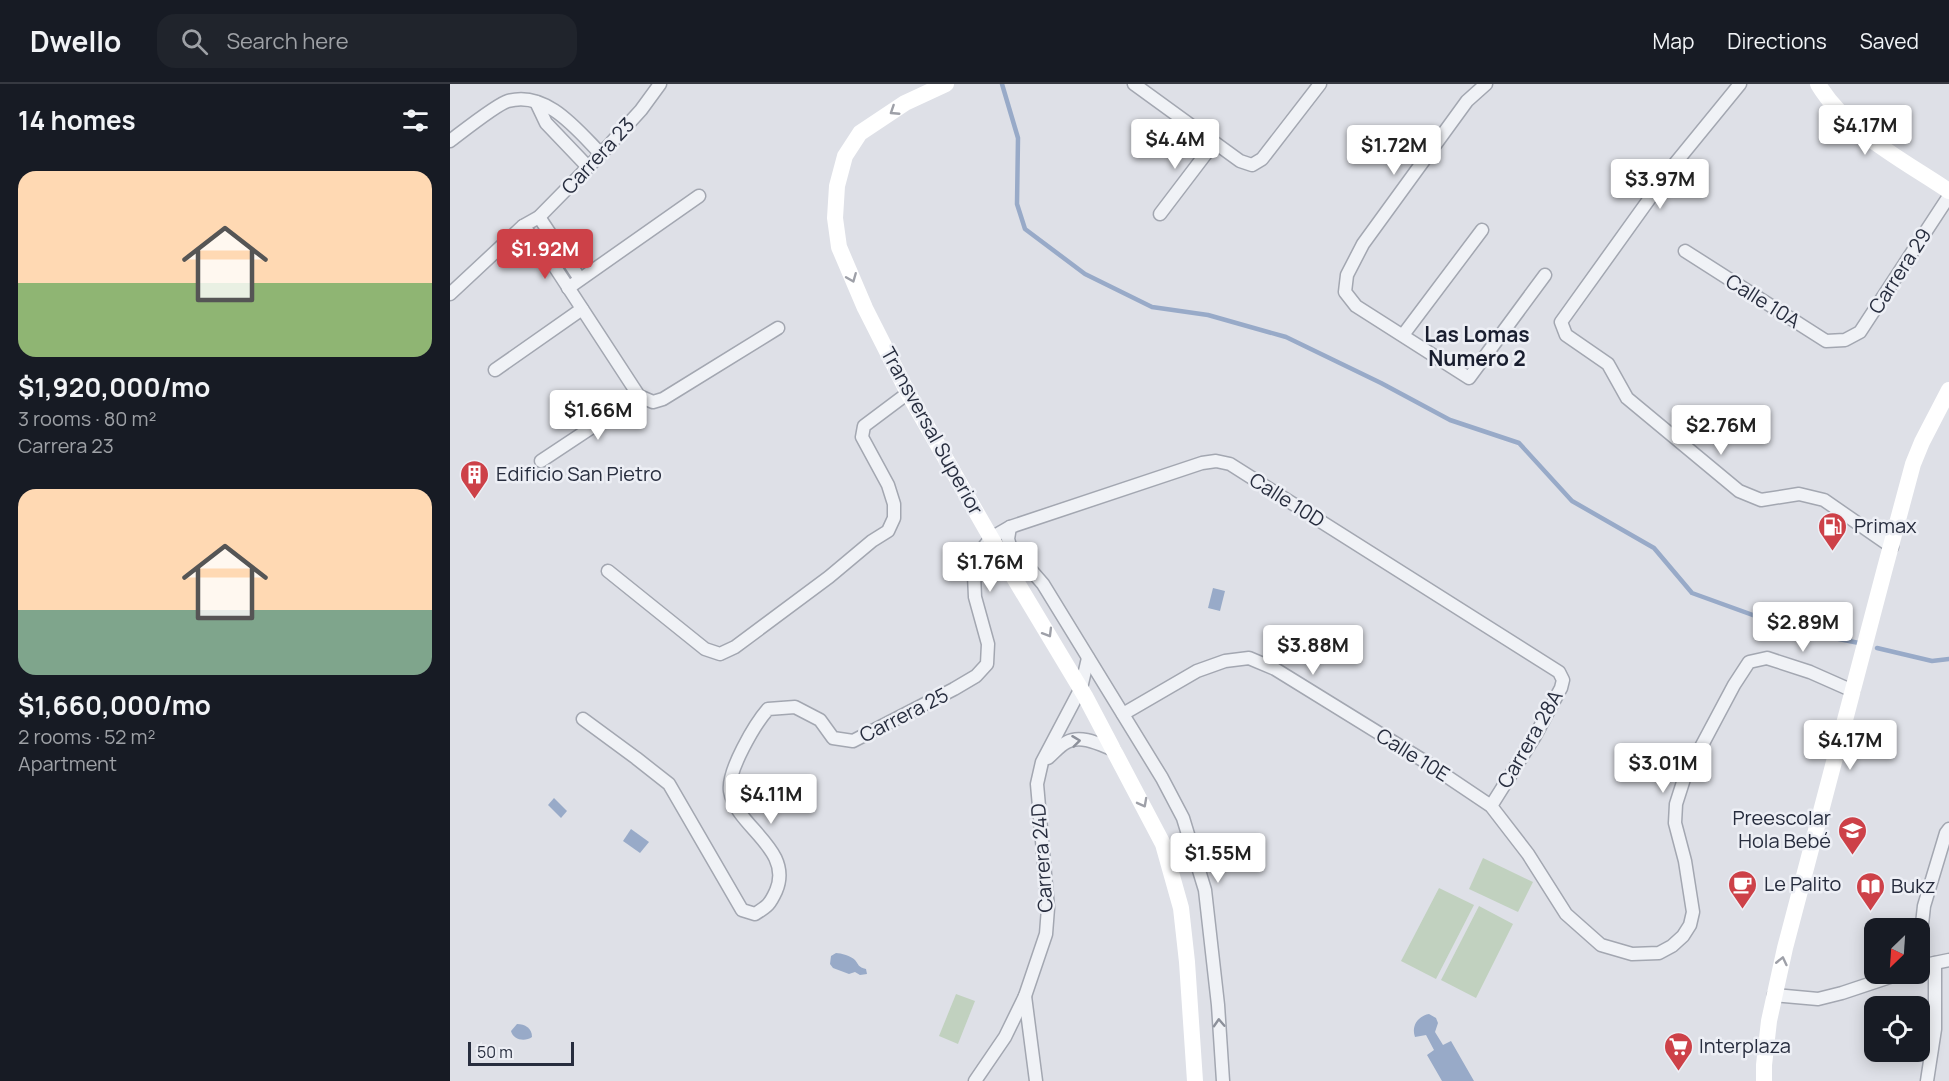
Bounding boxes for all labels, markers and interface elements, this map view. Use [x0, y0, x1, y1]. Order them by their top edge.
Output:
search box [157, 14, 577, 68]
text: Dwello [30, 22, 121, 60]
icon: search [178, 25, 211, 58]
text: Search here [226, 26, 349, 56]
text: Map [1653, 27, 1694, 55]
text: Directions [1727, 27, 1827, 55]
text: Saved [1860, 27, 1919, 55]
text: 14 homes [18, 102, 136, 138]
one-way arrow [890, 103, 901, 114]
icon: filters [399, 104, 432, 137]
pin: $4.17M [1816, 105, 1914, 156]
street label: Carrera 23 [555, 111, 640, 200]
text: $4.17M [1833, 111, 1897, 138]
pin: $4.4M [1133, 119, 1217, 170]
text: $4.4M [1145, 125, 1205, 152]
pin: $1.72M [1345, 125, 1443, 176]
text: $1.72M [1361, 131, 1427, 158]
pin: $3.97M [1611, 159, 1709, 210]
text: $3.97M [1625, 165, 1695, 192]
icon: home [171, 210, 279, 318]
street label: Carrera 29 [1862, 223, 1937, 319]
pin: $1.92M [496, 229, 594, 280]
text: $1.92M [511, 235, 579, 262]
street label: Calle 10A [1721, 267, 1806, 334]
one-way arrow [845, 272, 857, 283]
district label: Las Lomas Numero 2 [1424, 320, 1530, 372]
street label: Transversal Superior [875, 342, 990, 520]
text: $1,920,000/mo [18, 369, 210, 405]
pin: $1.66M [549, 390, 647, 441]
text: $1.66M [564, 396, 632, 423]
text: 3 rooms · 80 m² [18, 405, 157, 432]
pin: $2.76M [1672, 405, 1770, 456]
text: $2.76M [1686, 411, 1756, 438]
text: Carrera 23 [18, 432, 114, 459]
building icon: Edificio San Pietro [459, 458, 491, 500]
place label: Edificio San Pietro [496, 460, 662, 487]
street label: Calle 10D [1245, 466, 1330, 533]
fuel station icon: Primax [1817, 510, 1849, 552]
place label: Primax [1854, 512, 1917, 539]
icon: home [171, 528, 279, 636]
pin: $1.76M [941, 542, 1039, 593]
text: $1.76M [957, 548, 1023, 575]
pin: $2.89M [1754, 602, 1852, 653]
text: $2.89M [1767, 608, 1839, 635]
pin: $3.88M [1264, 625, 1362, 676]
one-way arrow [1040, 627, 1052, 637]
text: $3.88M [1277, 631, 1349, 658]
street label: Carrera 25 [855, 681, 953, 748]
street label: Carrera 28A [1491, 685, 1569, 793]
text: $1,660,000/mo [18, 687, 211, 723]
pin: $4.17M [1801, 720, 1899, 771]
street label: Calle 10E [1371, 721, 1455, 788]
text: 2 rooms · 52 m² [18, 723, 155, 750]
text: $4.17M [1818, 726, 1882, 753]
one-way arrow [1071, 736, 1080, 748]
pin: $3.01M [1614, 743, 1712, 794]
text: $3.01M [1628, 749, 1698, 776]
text: Apartment [18, 750, 117, 777]
pin: $4.11M [722, 774, 820, 825]
text: $4.11M [740, 780, 802, 807]
one-way arrow [1135, 797, 1147, 808]
street label: Carrera 24D [1024, 802, 1059, 914]
place label: Preescolar Hola Bebé [1732, 804, 1831, 854]
school or university icon: Preescolar Hola Bebé [1836, 814, 1868, 856]
pin: $1.55M [1169, 833, 1267, 884]
text: $1.55M [1184, 839, 1252, 866]
cafe icon: Le Palito [1727, 868, 1759, 910]
place label: Le Palito [1764, 870, 1842, 897]
library icon: Bukz [1854, 870, 1886, 912]
place label: Bukz [1891, 872, 1936, 899]
north arrow [1864, 918, 1930, 984]
map controls [1864, 918, 1930, 1062]
one-way arrow [1774, 956, 1787, 966]
button: locate [1864, 996, 1930, 1062]
one-way arrow [1213, 1018, 1226, 1027]
supermarket icon: Interplaza [1662, 1030, 1694, 1072]
place label: Interplaza [1699, 1032, 1791, 1059]
scale bar [468, 1039, 574, 1066]
text: 50 m [477, 1041, 513, 1063]

